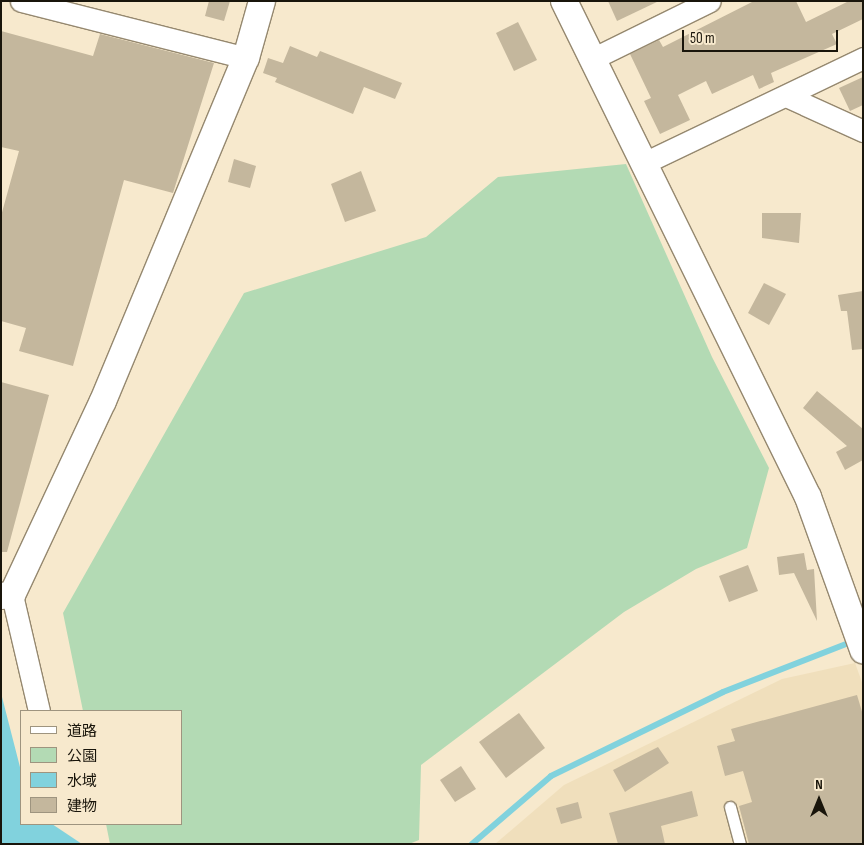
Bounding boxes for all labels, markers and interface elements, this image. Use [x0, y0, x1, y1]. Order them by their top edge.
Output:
scale bar [684, 20, 840, 52]
text: 50 m [690, 29, 715, 48]
legend [20, 710, 182, 825]
text: 道路 [67, 722, 97, 741]
text: 公園 [67, 747, 97, 766]
text: 水域 [67, 772, 97, 791]
north arrow [794, 775, 844, 825]
text: N [815, 776, 823, 793]
text: 建物 [67, 797, 97, 816]

